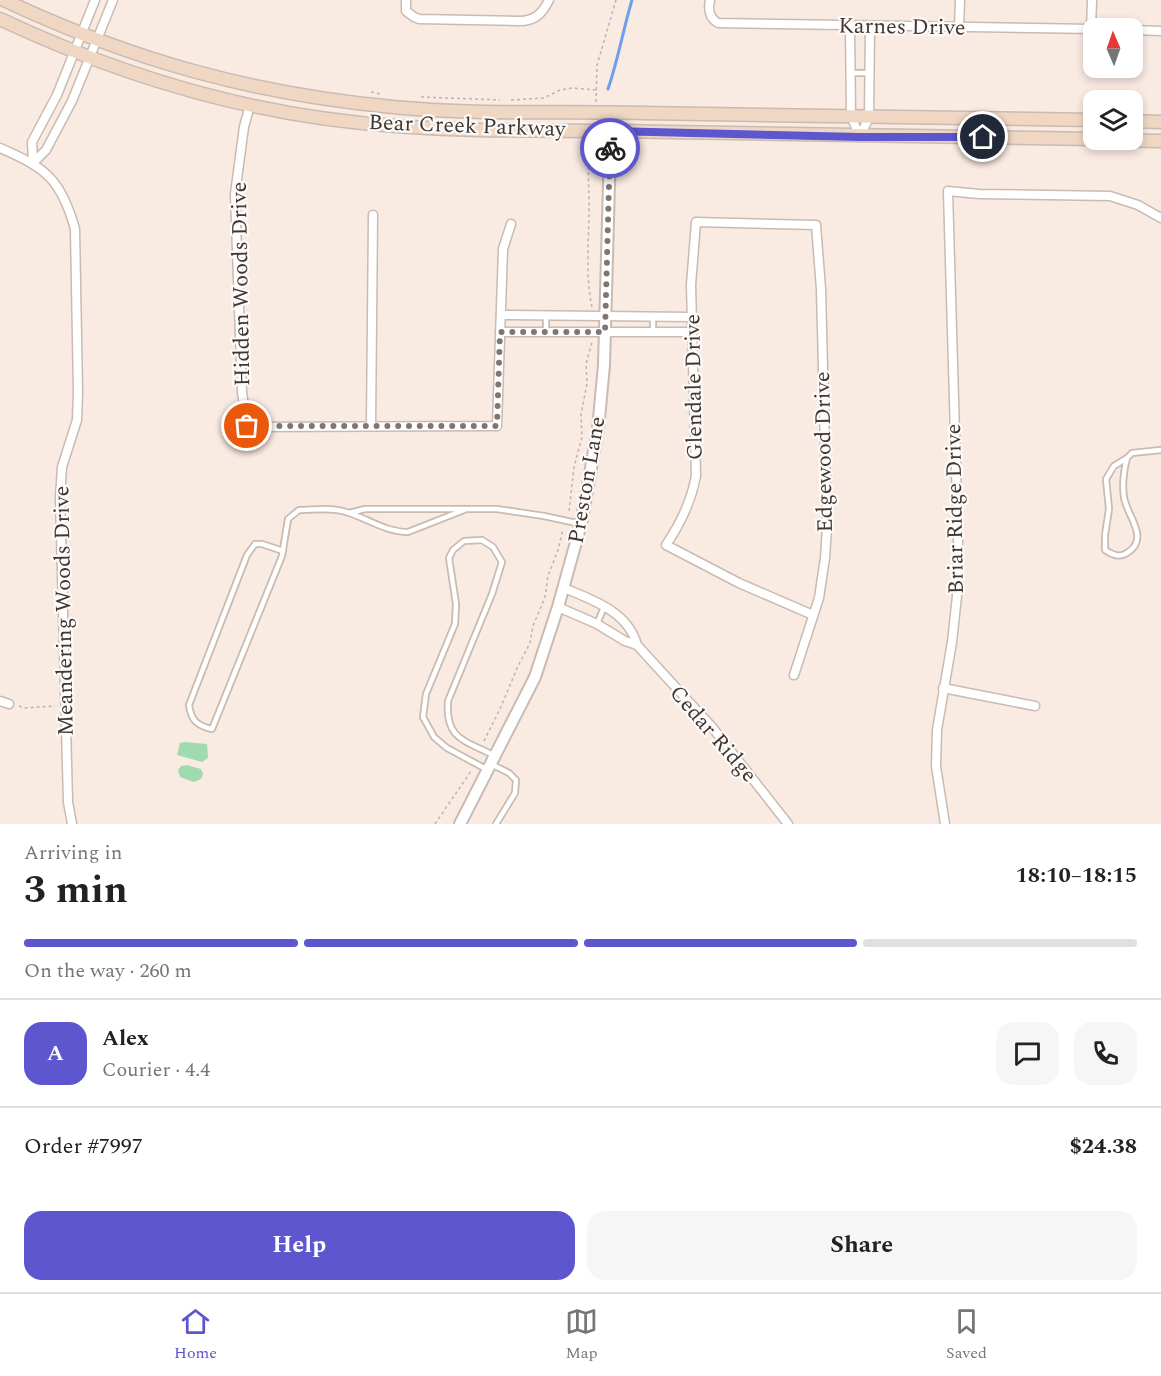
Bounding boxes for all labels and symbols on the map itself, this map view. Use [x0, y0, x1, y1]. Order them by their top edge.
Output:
street label: Karnes Drive [838, 9, 966, 45]
north arrow [1083, 18, 1143, 78]
street label: Bear Creek Parkway [368, 106, 568, 146]
pin [957, 111, 1008, 162]
courier [580, 118, 640, 178]
street label: Hidden Woods Drive [223, 181, 259, 387]
street label: Glendale Drive [676, 314, 712, 460]
street label: Edgewood Drive [806, 371, 842, 533]
pin [221, 400, 272, 451]
street label: Preston Lane [560, 414, 614, 546]
street label: Briar Ridge Drive [937, 423, 973, 595]
street label: Meandering Woods Drive [45, 485, 83, 737]
street label: Cedar Ridge [661, 678, 765, 790]

